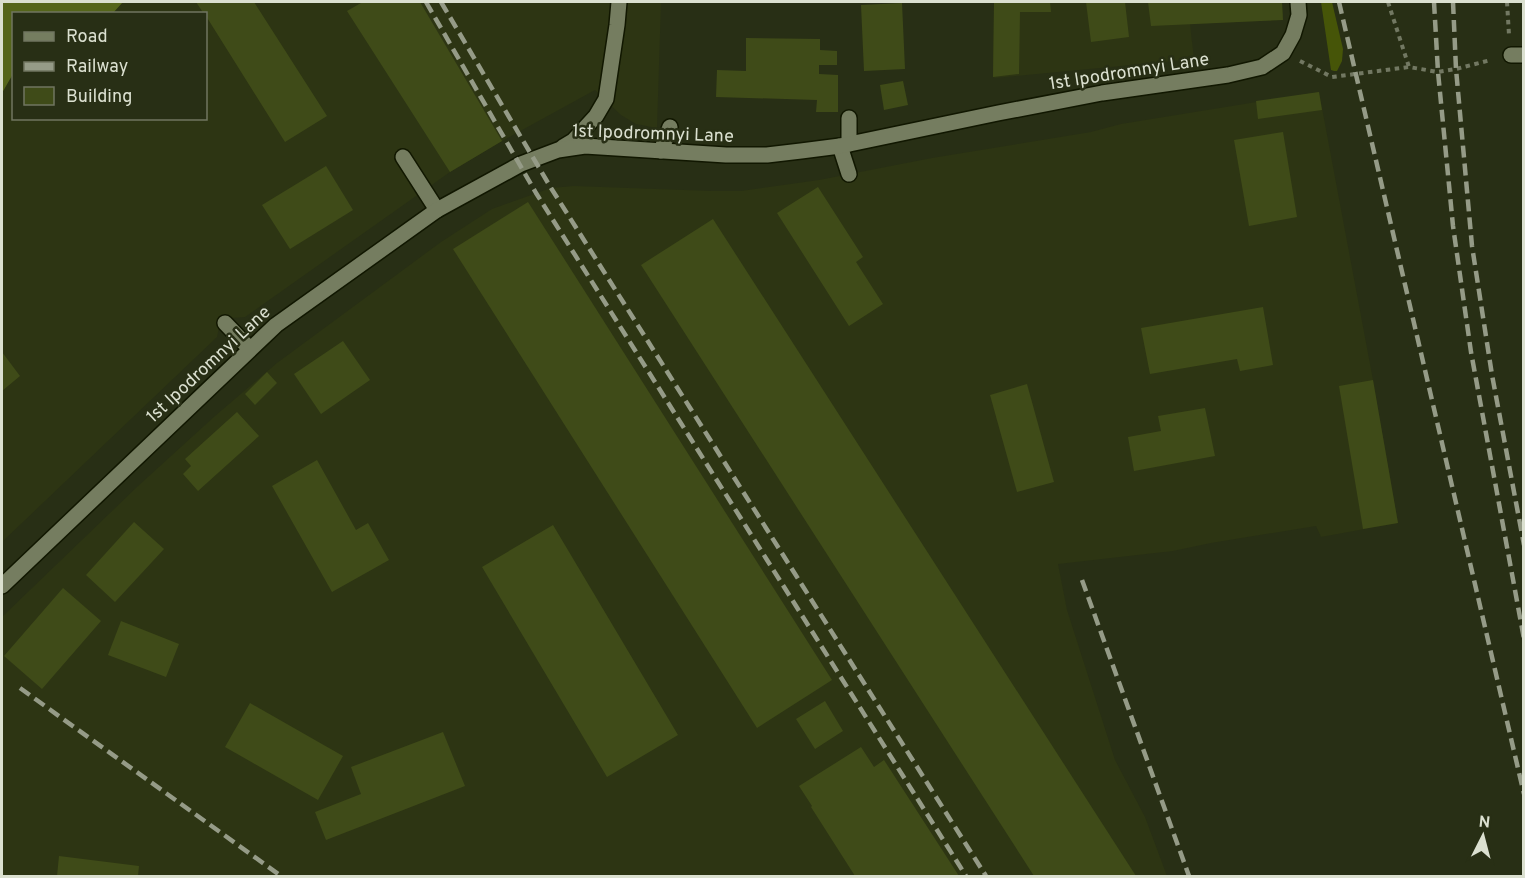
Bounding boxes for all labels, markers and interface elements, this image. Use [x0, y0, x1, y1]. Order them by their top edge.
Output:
legend [12, 12, 207, 120]
text: Road [66, 26, 108, 49]
street label: 1st Ipodromnyi Lane [1047, 48, 1211, 97]
text: Railway [66, 56, 128, 79]
text: Building [66, 86, 132, 109]
street label: 1st Ipodromnyi Lane [572, 120, 734, 149]
street label: 1st Ipodromnyi Lane [142, 301, 276, 429]
north arrow [1453, 806, 1513, 866]
text: N [1478, 813, 1491, 834]

